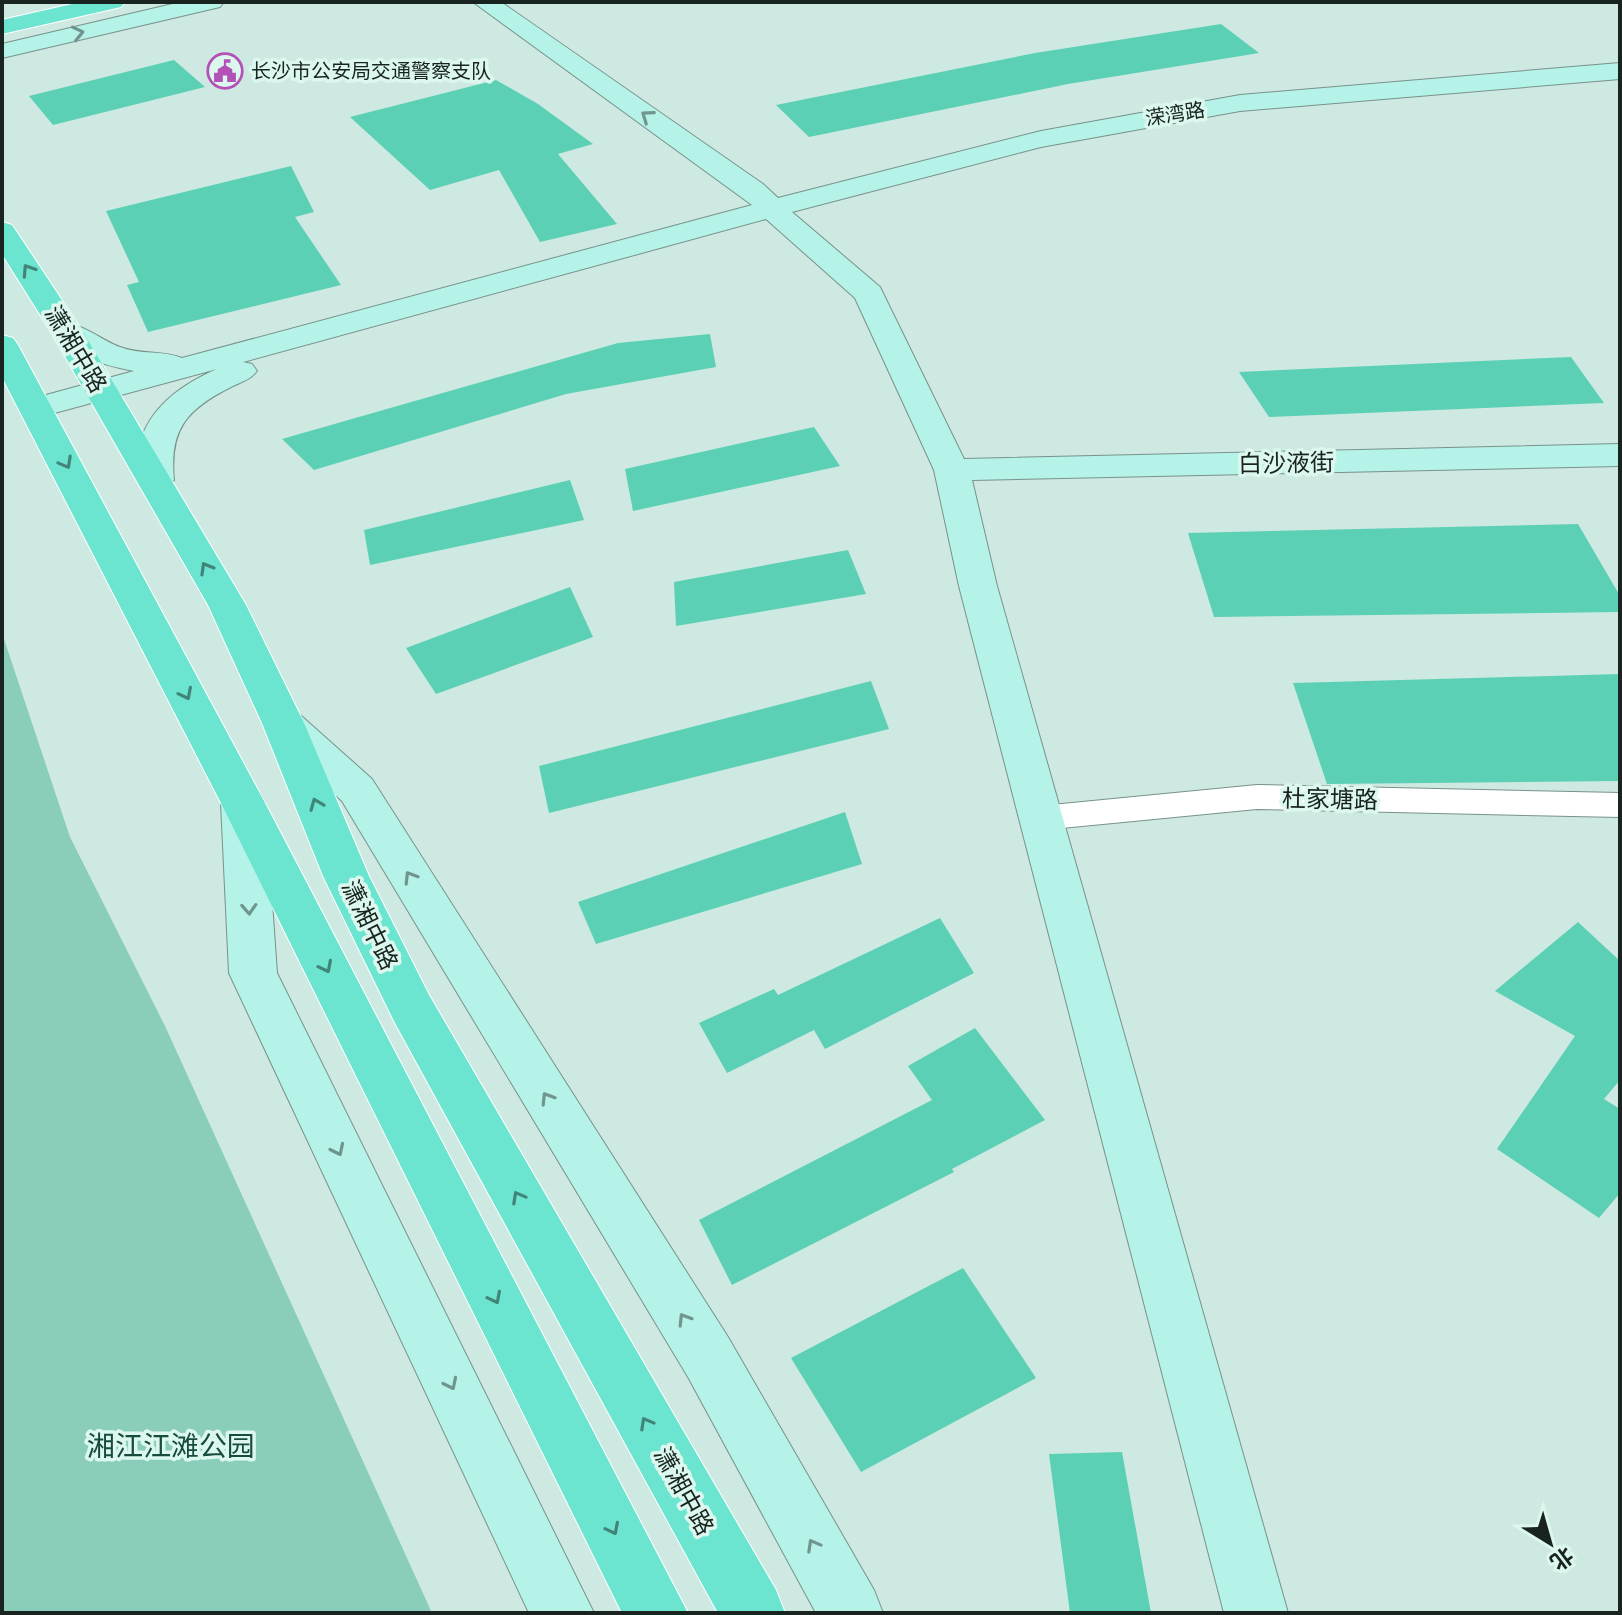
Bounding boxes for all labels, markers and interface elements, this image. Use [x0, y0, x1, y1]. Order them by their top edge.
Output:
one-way arrow [71, 25, 84, 42]
public building icon: 长沙市公安局交通警察支队 [206, 52, 244, 90]
place label: 长沙市公安局交通警察支队 [251, 58, 491, 84]
street label: 溁湾路 [1143, 96, 1207, 132]
one-way arrow [642, 111, 656, 126]
one-way arrow [23, 265, 38, 279]
street label: 潇湘中路 [38, 300, 114, 398]
street label: 白沙液街 [1238, 447, 1334, 479]
one-way arrow [56, 454, 72, 469]
one-way arrow [200, 563, 216, 577]
one-way arrow [177, 685, 192, 700]
street label: 杜家塘路 [1282, 783, 1378, 815]
one-way arrow [310, 798, 326, 812]
one-way arrow [405, 871, 420, 886]
street label: 潇湘中路 [335, 875, 405, 975]
one-way arrow [241, 903, 258, 916]
one-way arrow [316, 958, 331, 973]
one-way arrow [542, 1092, 557, 1107]
one-way arrow [329, 1141, 344, 1156]
one-way arrow [512, 1191, 528, 1206]
one-way arrow [485, 1289, 500, 1304]
one-way arrow [679, 1313, 694, 1328]
one-way arrow [442, 1375, 457, 1390]
one-way arrow [640, 1417, 656, 1432]
park label: 湘江江滩公园 [87, 1427, 255, 1464]
street label: 潇湘中路 [647, 1442, 721, 1540]
north arrow [1510, 1503, 1590, 1583]
one-way arrow [603, 1521, 619, 1536]
one-way arrow [807, 1539, 823, 1554]
text: 北 [1545, 1541, 1579, 1577]

